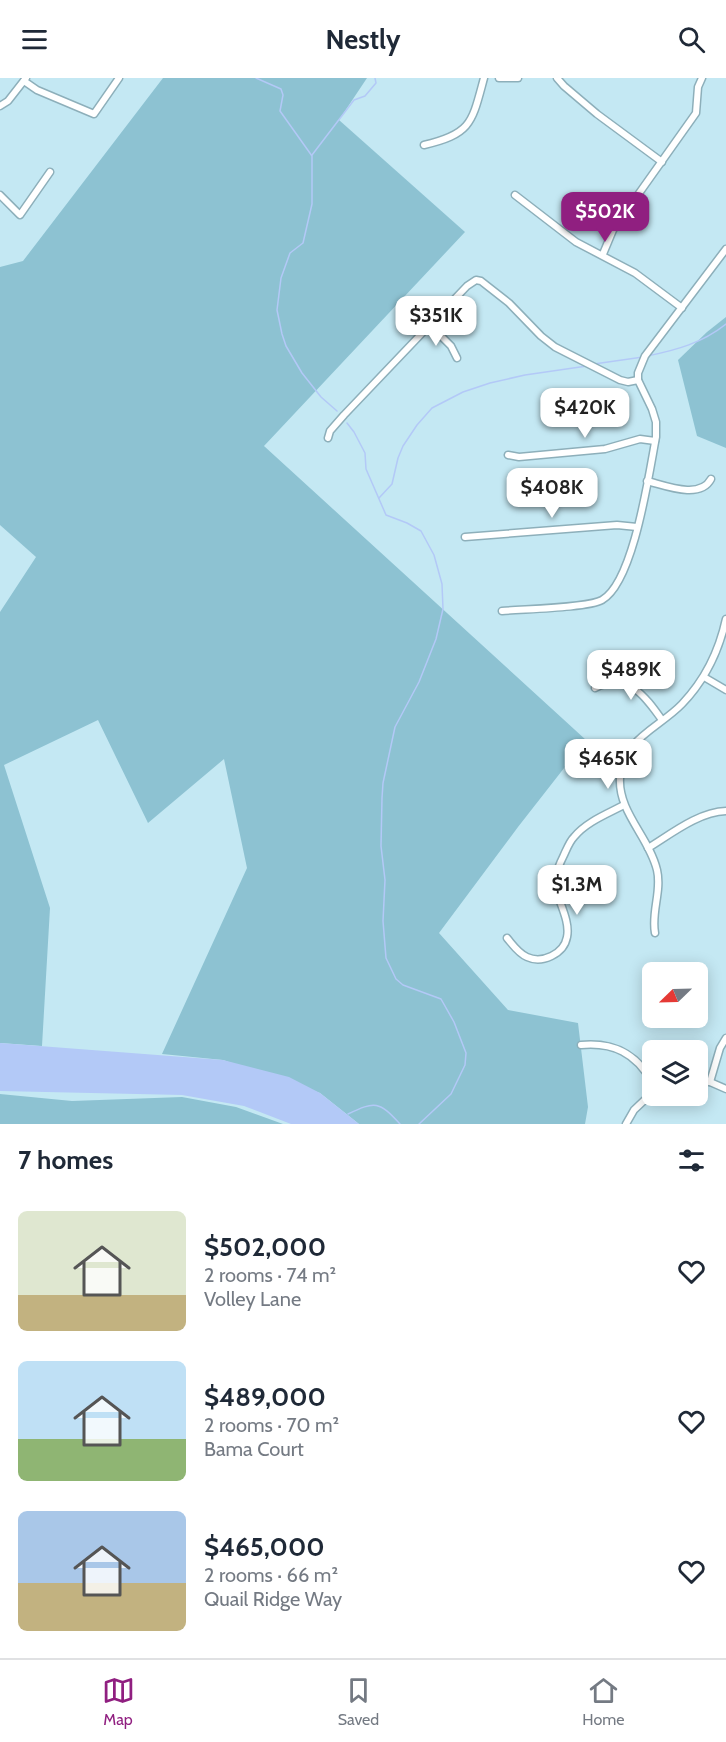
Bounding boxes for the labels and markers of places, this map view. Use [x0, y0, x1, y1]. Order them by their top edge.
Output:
pin: $502K [563, 192, 647, 243]
pin: $351K [394, 296, 478, 347]
pin: $420K [543, 388, 627, 439]
pin: $408K [510, 468, 594, 519]
pin: $489K [589, 650, 673, 701]
pin: $465K [566, 739, 650, 790]
pin: $1.3M [535, 865, 619, 916]

